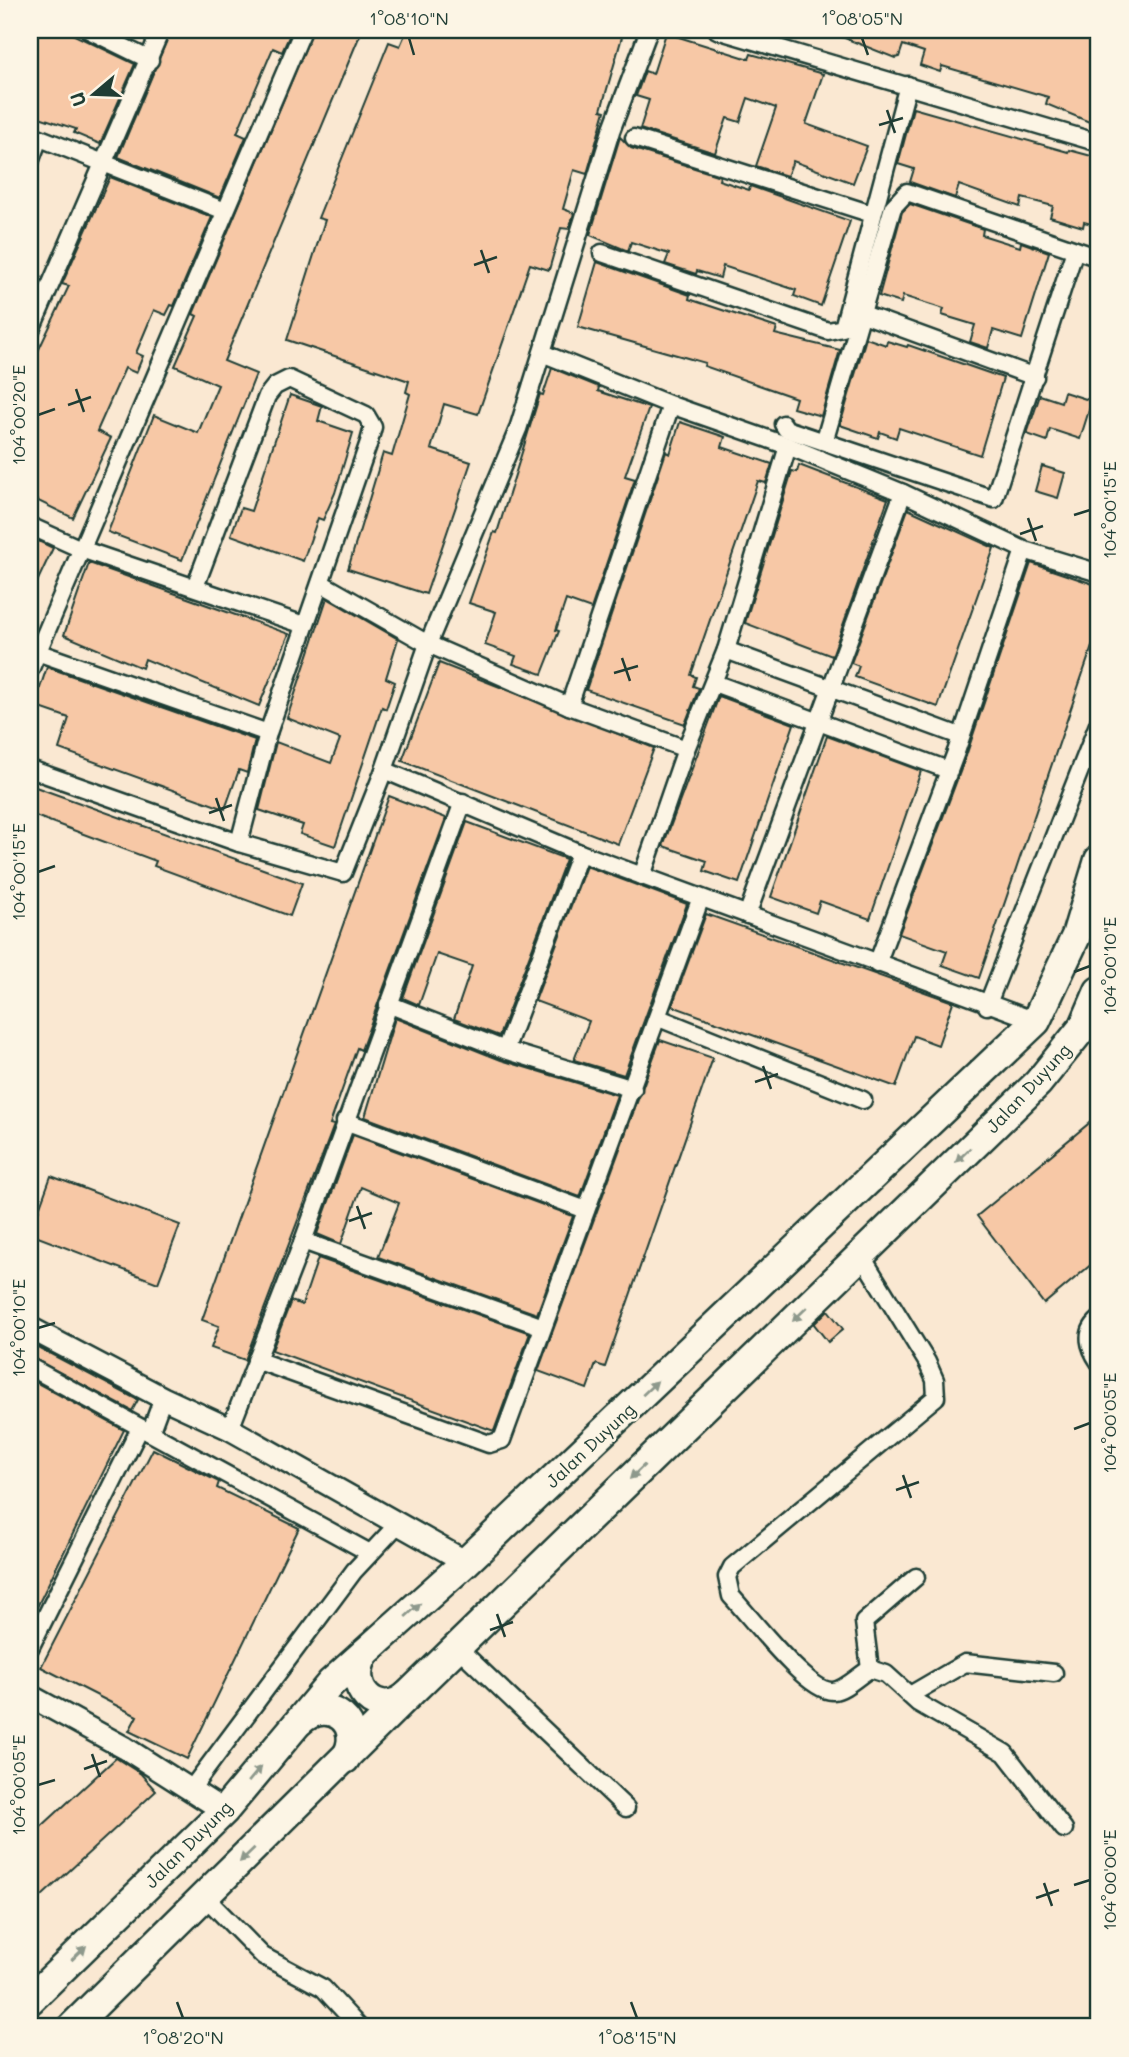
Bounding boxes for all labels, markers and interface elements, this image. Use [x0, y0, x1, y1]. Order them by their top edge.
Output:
text: 1°08'10"N [369, 6, 449, 30]
text: 1°08'05"N [821, 6, 903, 30]
north arrow [60, 60, 130, 130]
text: U [63, 89, 91, 110]
text: 104°00'20"E [6, 365, 30, 465]
text: 104°00'15"E [1097, 461, 1121, 559]
text: 104°00'15"E [6, 823, 30, 921]
text: 104°00'10"E [1097, 917, 1121, 1015]
street label: Jalan Duyung [980, 1038, 1076, 1138]
one-way arrow [955, 1147, 972, 1164]
text: 104°00'10"E [6, 1279, 30, 1377]
one-way arrow [792, 1305, 809, 1321]
text: 104°00'05"E [1097, 1372, 1121, 1474]
one-way arrow [641, 1380, 658, 1396]
street label: Jalan Duyung [540, 1397, 640, 1493]
one-way arrow [629, 1464, 646, 1480]
one-way arrow [404, 1602, 422, 1618]
text: 104°00'05"E [6, 1734, 30, 1836]
one-way arrow [248, 1765, 263, 1783]
street label: Jalan Duyung [139, 1795, 237, 1893]
text: 104°00'00"E [1097, 1829, 1121, 1931]
one-way arrow [239, 1846, 256, 1863]
one-way arrow [71, 1945, 87, 1961]
text: 1°08'20"N [142, 2025, 224, 2049]
text: 1°08'15"N [597, 2025, 677, 2049]

